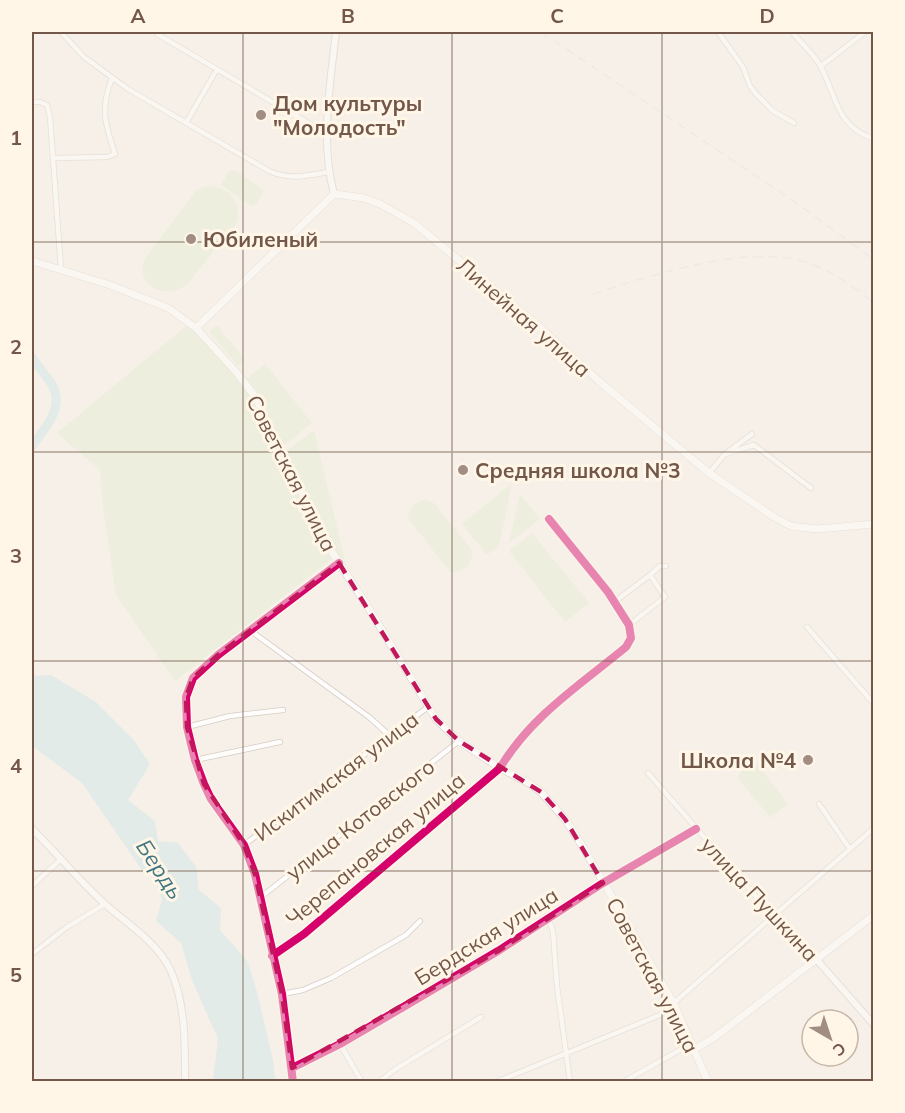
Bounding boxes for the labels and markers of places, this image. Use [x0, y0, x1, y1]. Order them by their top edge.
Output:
place label: Дом культуры "Молодость" [273, 90, 422, 140]
marker: Дом культуры "Молодость" [254, 108, 268, 122]
place label: Юбиленый [203, 226, 318, 252]
marker: Юбиленый [184, 232, 198, 246]
place label: Средняя школа №3 [475, 457, 681, 483]
marker: Средняя школа №3 [456, 463, 470, 477]
place label: Школа №4 [681, 747, 796, 773]
marker: Школа №4 [801, 753, 815, 767]

